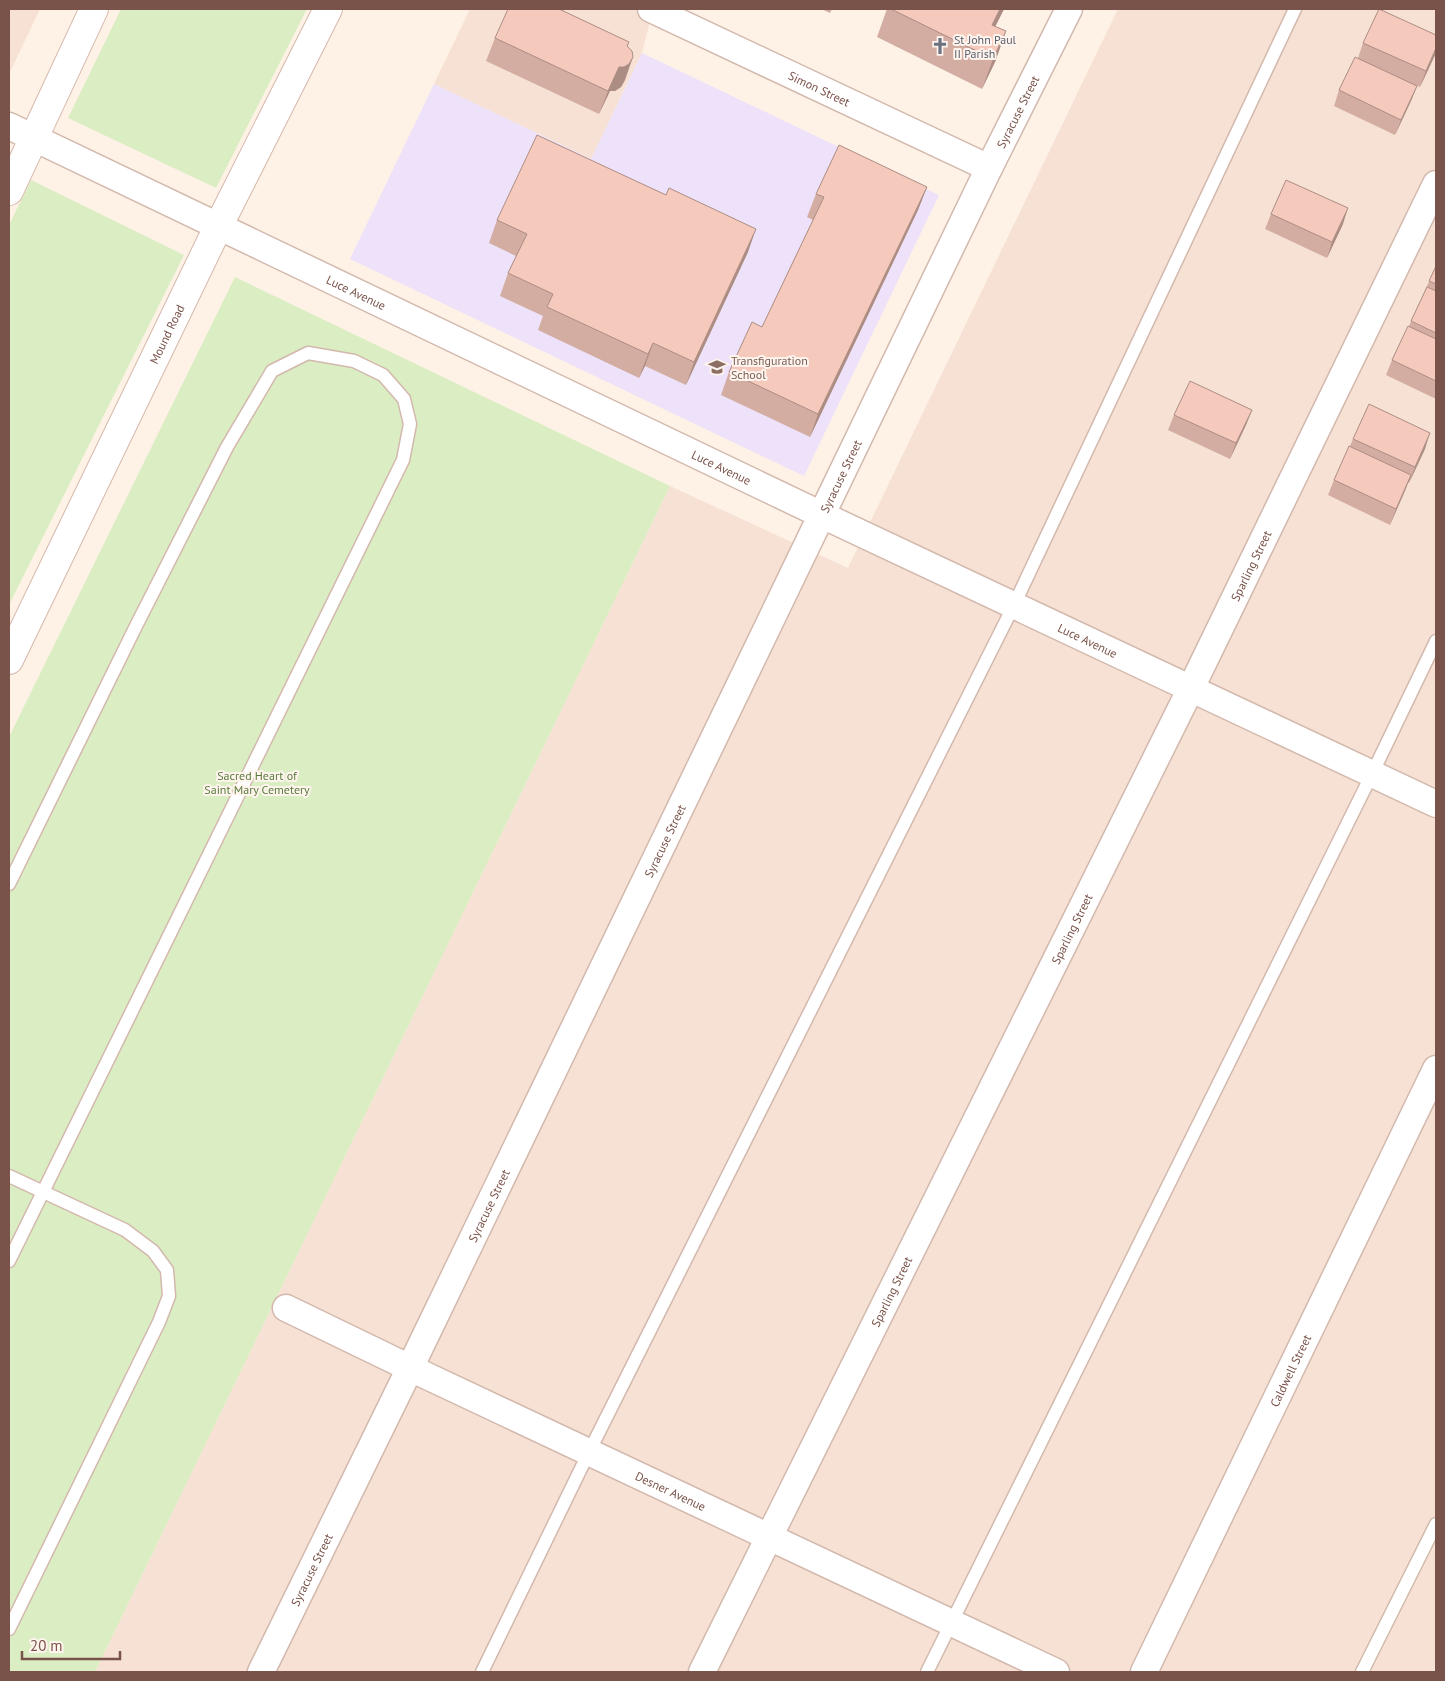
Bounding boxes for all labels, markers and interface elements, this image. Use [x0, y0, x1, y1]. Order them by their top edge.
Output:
place label: St John Paul II Parish [954, 32, 1017, 61]
church icon: St John Paul II Parish [930, 36, 950, 56]
street label: Simon Street [786, 67, 852, 109]
street label: Syracuse Street [993, 73, 1042, 150]
street label: Luce Avenue [324, 272, 388, 313]
street label: Mound Road [146, 302, 187, 366]
place label: Transfiguration School [731, 353, 808, 382]
school or university icon: Transfiguration School [707, 357, 727, 377]
street label: Syracuse Street [816, 437, 864, 515]
street label: Luce Avenue [690, 446, 754, 488]
street label: Sparling Street [1227, 528, 1274, 603]
street label: Luce Avenue [1056, 620, 1120, 661]
park label: Sacred Heart of Saint Mary Cemetery [204, 768, 310, 797]
street label: Syracuse Street [640, 802, 688, 880]
street label: Sparling Street [1048, 891, 1095, 966]
street label: Syracuse Street [464, 1167, 512, 1244]
street label: Sparling Street [867, 1254, 915, 1329]
street label: Caldwell Street [1266, 1332, 1314, 1409]
street label: Desner Avenue [633, 1468, 708, 1514]
street label: Syracuse Street [287, 1531, 335, 1608]
scale bar [22, 1628, 120, 1660]
text: 20 m [30, 1636, 63, 1655]

